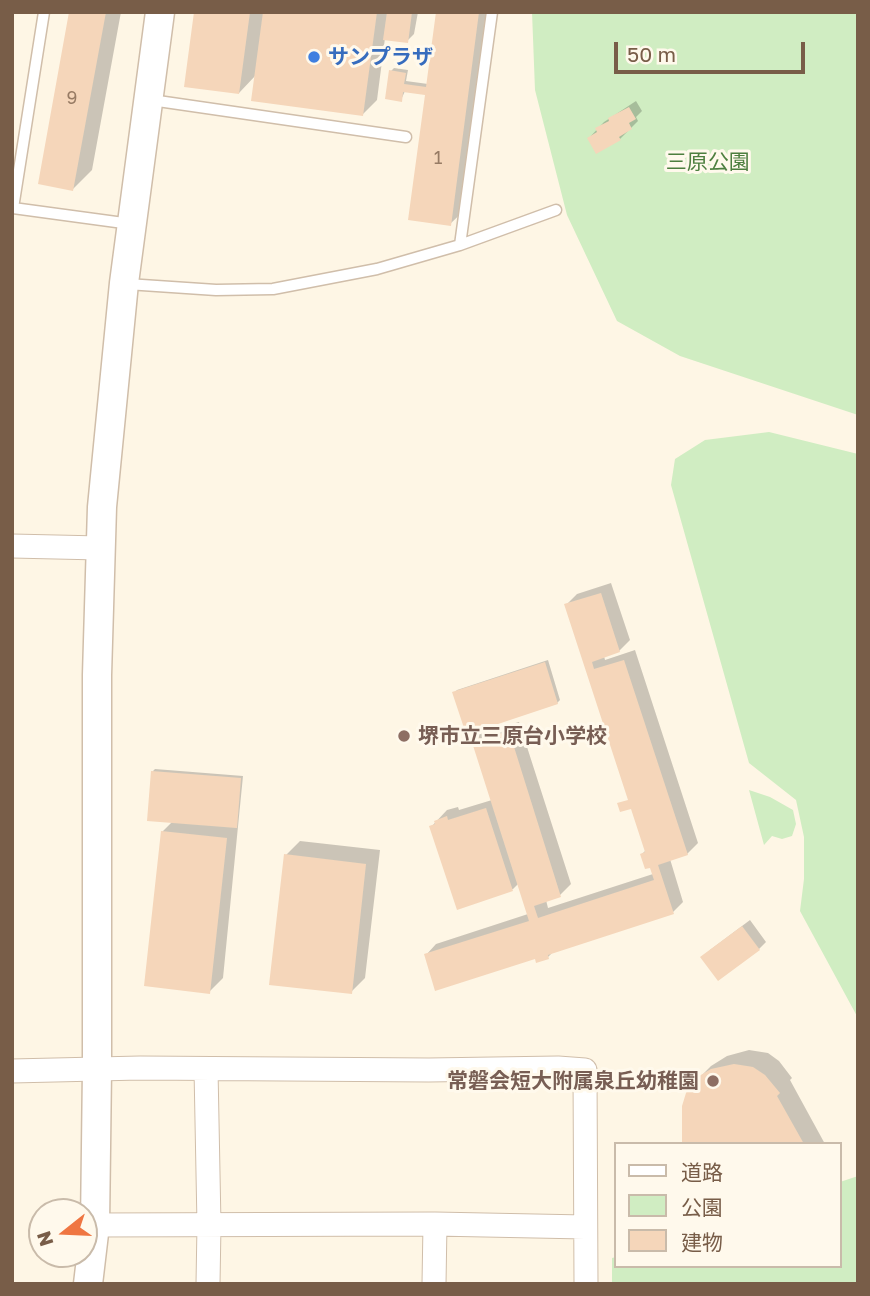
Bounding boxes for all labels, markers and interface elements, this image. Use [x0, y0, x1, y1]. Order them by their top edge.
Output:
scale bar [618, 28, 809, 72]
text: 50 m [627, 41, 676, 67]
place label: サンプラザ [328, 44, 433, 70]
marker: サンプラザ [306, 49, 322, 65]
house number: 9 [67, 87, 77, 109]
house number: 1 [434, 147, 442, 169]
park label: 三原公園 [666, 149, 750, 175]
place label: 堺市立三原台小学校 [418, 723, 607, 749]
marker: 堺市立三原台小学校 [396, 728, 412, 744]
place label: 常磐会短大附属泉丘幼稚園 [447, 1068, 699, 1094]
marker: 常磐会短大附属泉丘幼稚園 [705, 1073, 721, 1089]
legend [614, 1142, 842, 1268]
text: 道路 [681, 1159, 723, 1185]
text: 公園 [681, 1194, 723, 1220]
north arrow [28, 1198, 98, 1268]
text: N [31, 1229, 58, 1249]
text: 建物 [681, 1229, 723, 1255]

